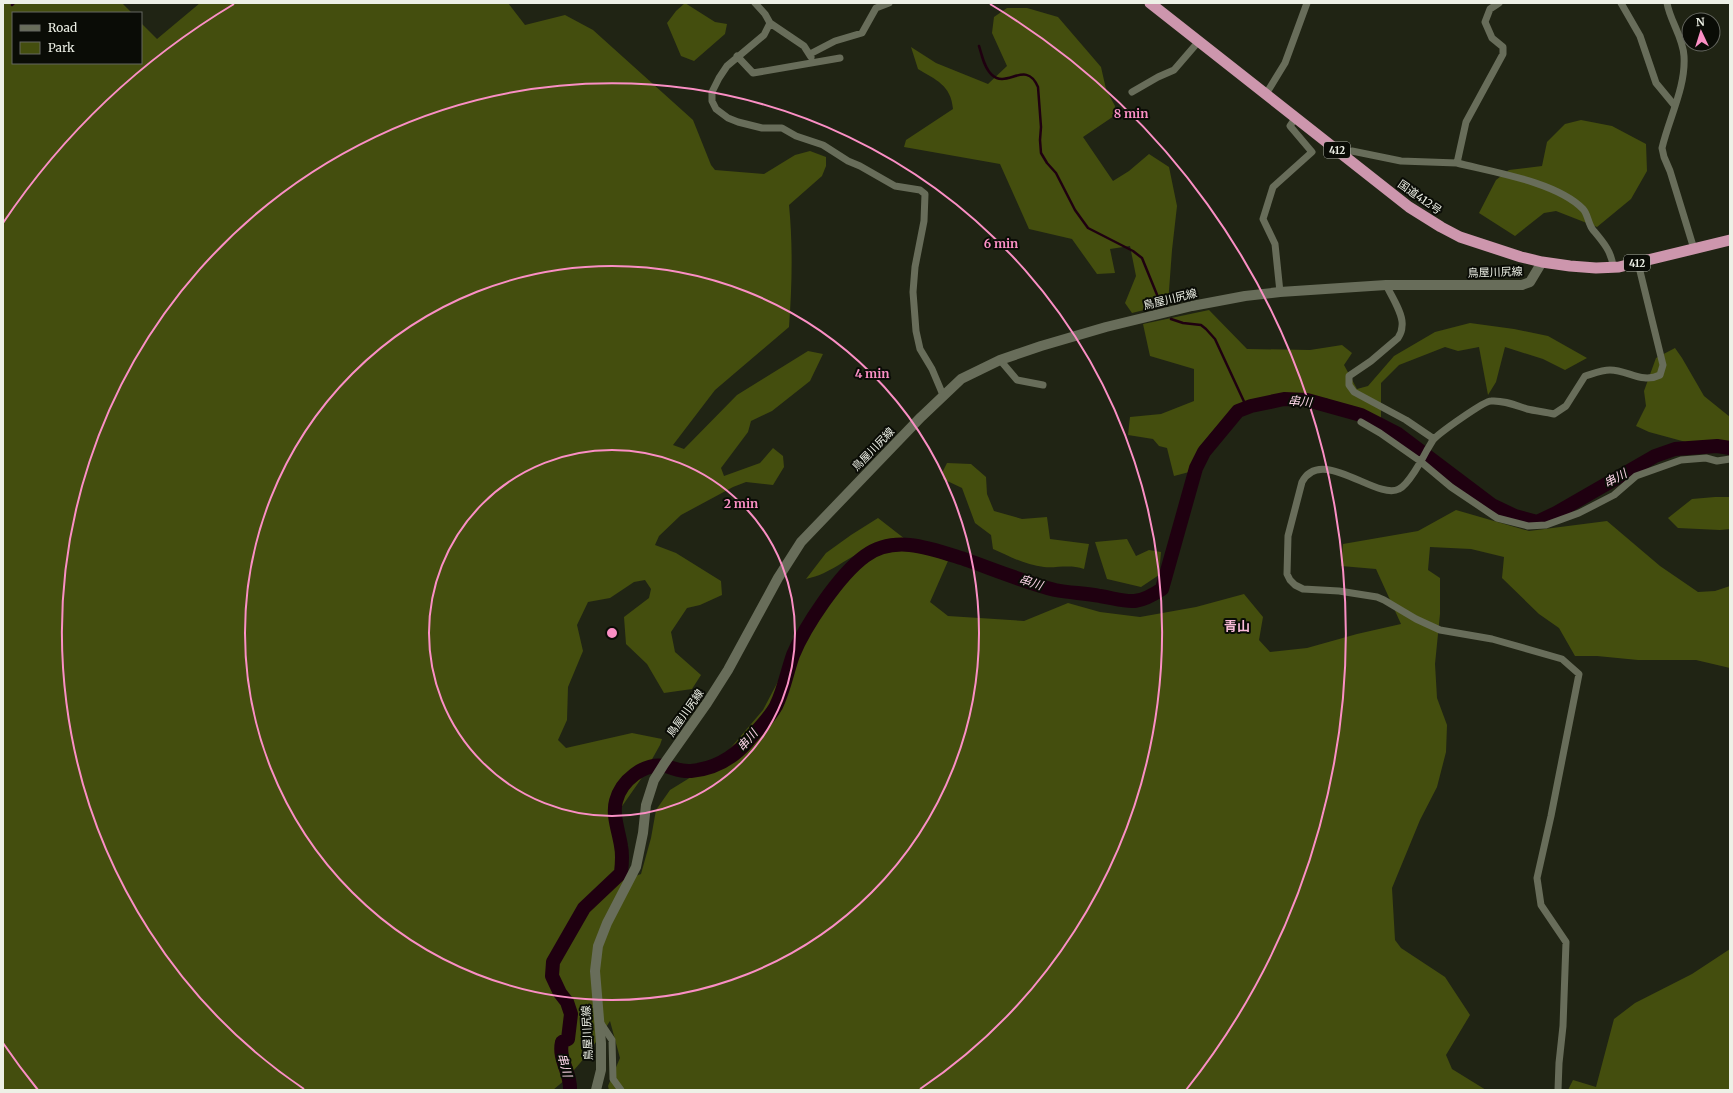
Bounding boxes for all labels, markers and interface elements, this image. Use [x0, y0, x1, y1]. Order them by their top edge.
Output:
legend [12, 12, 142, 64]
north arrow [1681, 12, 1721, 52]
text: N [1695, 15, 1705, 29]
text: Road [48, 20, 77, 35]
text: Park [48, 40, 75, 55]
text: 8 min [1114, 106, 1148, 121]
road number: 412 [1324, 142, 1350, 158]
street label: 国道412号 [1395, 177, 1445, 217]
text: 6 min [984, 236, 1018, 251]
road number: 412 [1624, 255, 1650, 271]
street label: 鳥屋川尻線 [1467, 264, 1523, 280]
street label: 鳥屋川尻線 [1142, 286, 1198, 312]
text: 4 min [855, 366, 889, 381]
water label: 串川 [1287, 392, 1315, 410]
street label: 鳥屋川尻線 [849, 424, 897, 474]
water label: 串川 [1601, 465, 1631, 490]
text: 2 min [724, 496, 758, 511]
water label: 串川 [1017, 571, 1047, 593]
district label: 青山 [1224, 618, 1250, 635]
centre of rings [605, 626, 619, 640]
street label: 鳥屋川尻線 [663, 686, 707, 740]
water label: 串川 [734, 724, 762, 754]
street label: 鳥屋川尻線 [579, 1005, 595, 1061]
water label: 串川 [555, 1051, 576, 1080]

